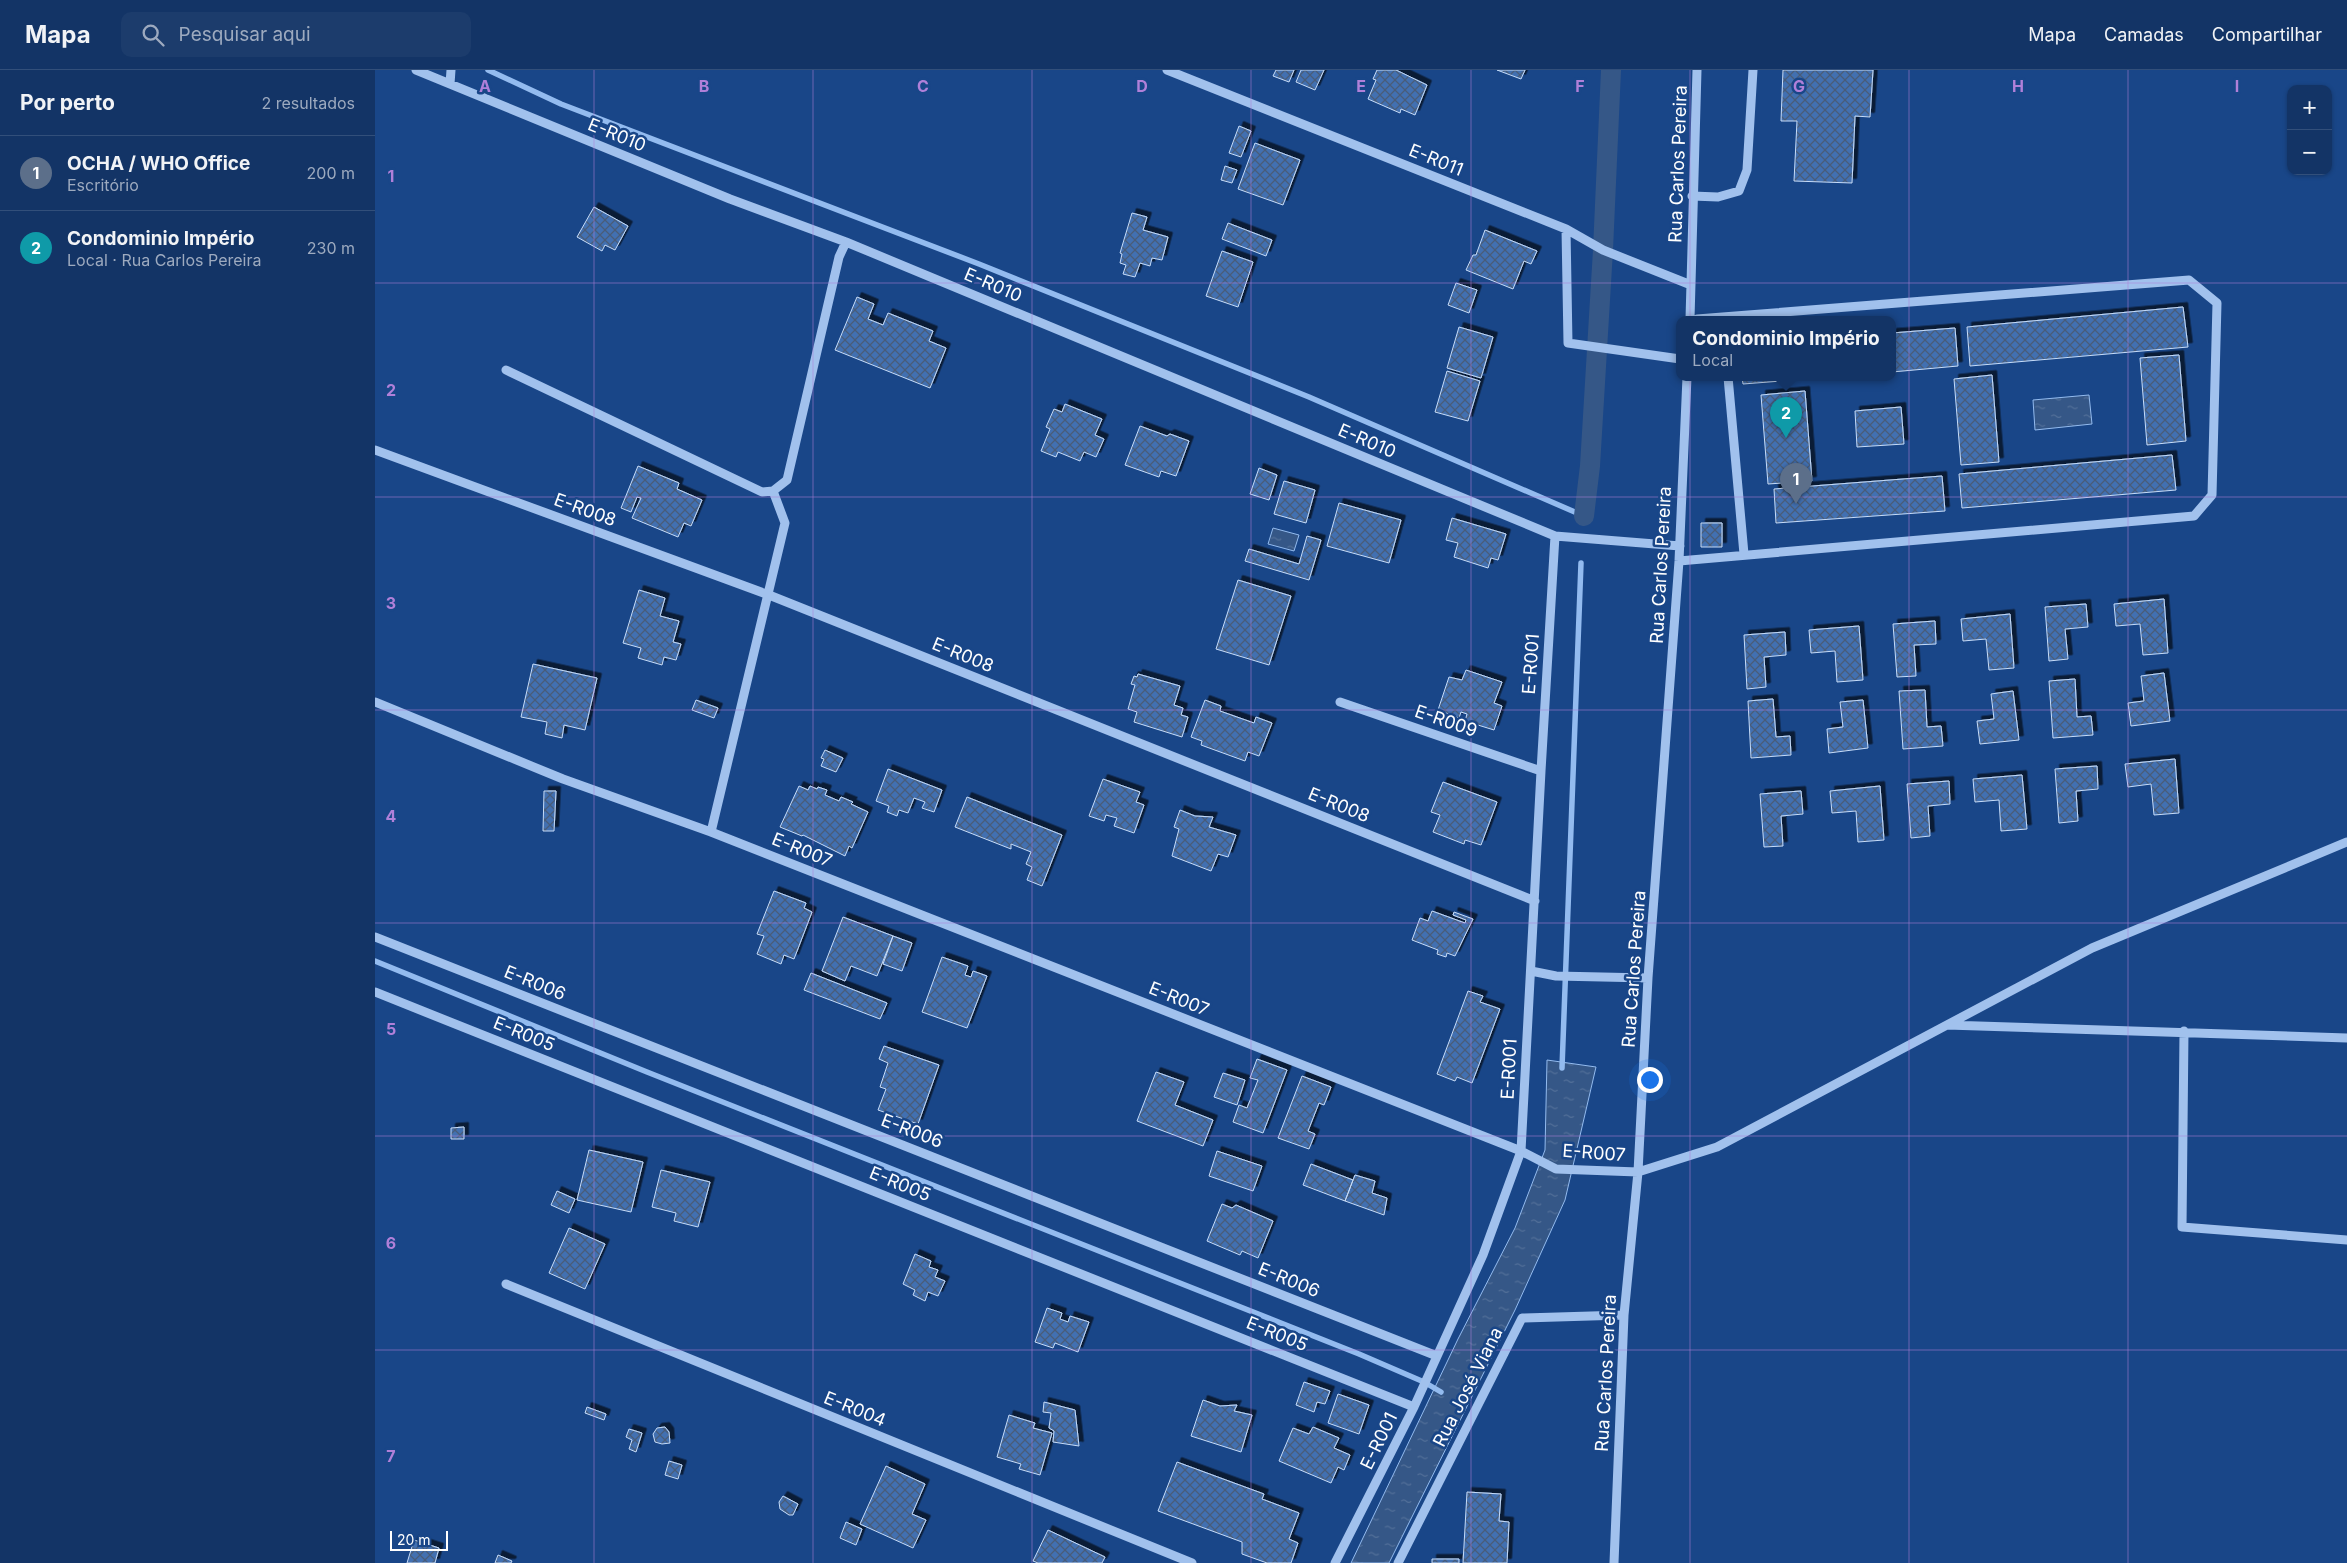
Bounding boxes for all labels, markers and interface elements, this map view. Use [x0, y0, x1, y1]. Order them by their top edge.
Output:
search box [121, 12, 471, 57]
text: Mapa [25, 20, 91, 49]
icon: search [139, 21, 167, 49]
text: Pesquisar aqui [179, 23, 311, 46]
text: Mapa [2028, 24, 2076, 45]
text: Camadas [2104, 24, 2184, 45]
text: Compartilhar [2212, 24, 2322, 45]
text: A [479, 76, 491, 96]
text: B [699, 76, 709, 96]
text: C [917, 76, 929, 96]
text: D [1136, 76, 1148, 96]
text: E [1356, 76, 1366, 96]
text: F [1575, 76, 1585, 96]
text: G [1793, 76, 1805, 96]
text: H [2012, 76, 2024, 96]
text: I [2235, 76, 2239, 96]
street label: Rua Carlos Pereira [1664, 85, 1691, 243]
map controls [2287, 85, 2332, 175]
button: + [2287, 85, 2332, 130]
text: Por perto [20, 90, 115, 115]
text: 2 resultados [262, 93, 355, 113]
street label: E-R010 [585, 113, 649, 156]
button: − [2287, 130, 2332, 175]
street label: E-R011 [1406, 139, 1466, 180]
text: OCHA / WHO Office [67, 152, 250, 175]
text: 1 [33, 163, 39, 183]
text: 200 m [307, 163, 355, 183]
text: 1 [388, 166, 394, 186]
text: Escritório [67, 175, 139, 195]
text: Condominio Império [67, 227, 254, 250]
text: 2 [31, 238, 41, 258]
text: 230 m [307, 238, 355, 258]
text: Local · Rua Carlos Pereira [67, 250, 261, 270]
street label: E-R010 [961, 263, 1025, 306]
popup [1676, 316, 1896, 381]
text: Condominio Império [1692, 327, 1880, 350]
text: Local [1692, 350, 1733, 370]
text: 2 [386, 380, 396, 400]
pin: 2 [1770, 397, 1802, 438]
street label: E-R010 [1335, 419, 1399, 462]
pin: 1 [1780, 463, 1812, 504]
street label: Rua Carlos Pereira [1646, 486, 1675, 644]
street label: E-R008 [551, 489, 619, 530]
text: 3 [386, 593, 396, 613]
street label: E-R008 [929, 633, 997, 676]
street label: E-R001 [1518, 633, 1543, 695]
street label: E-R009 [1412, 700, 1480, 741]
street label: E-R008 [1305, 783, 1373, 826]
text: 4 [386, 806, 397, 826]
street label: E-R007 [769, 828, 835, 871]
street label: Rua Carlos Pereira [1618, 890, 1649, 1048]
street label: E-R006 [501, 961, 569, 1004]
street label: E-R007 [1146, 977, 1212, 1020]
street label: E-R005 [490, 1012, 558, 1055]
text: 5 [386, 1019, 396, 1039]
street label: E-R001 [1496, 1038, 1521, 1100]
your location [1637, 1067, 1663, 1093]
street label: E-R006 [878, 1109, 946, 1152]
street label: E-R007 [1562, 1140, 1626, 1165]
street label: E-R005 [866, 1162, 934, 1205]
text: 6 [386, 1233, 396, 1253]
street label: E-R006 [1255, 1258, 1323, 1301]
street label: Rua Carlos Pereira [1591, 1294, 1620, 1452]
street label: E-R005 [1243, 1312, 1311, 1355]
street label: Rua José Viana [1428, 1324, 1507, 1450]
street label: E-R004 [821, 1387, 889, 1430]
street label: E-R001 [1356, 1409, 1401, 1473]
text: 7 [386, 1446, 396, 1466]
scale bar [390, 1528, 447, 1551]
text: 20 m [397, 1531, 431, 1548]

